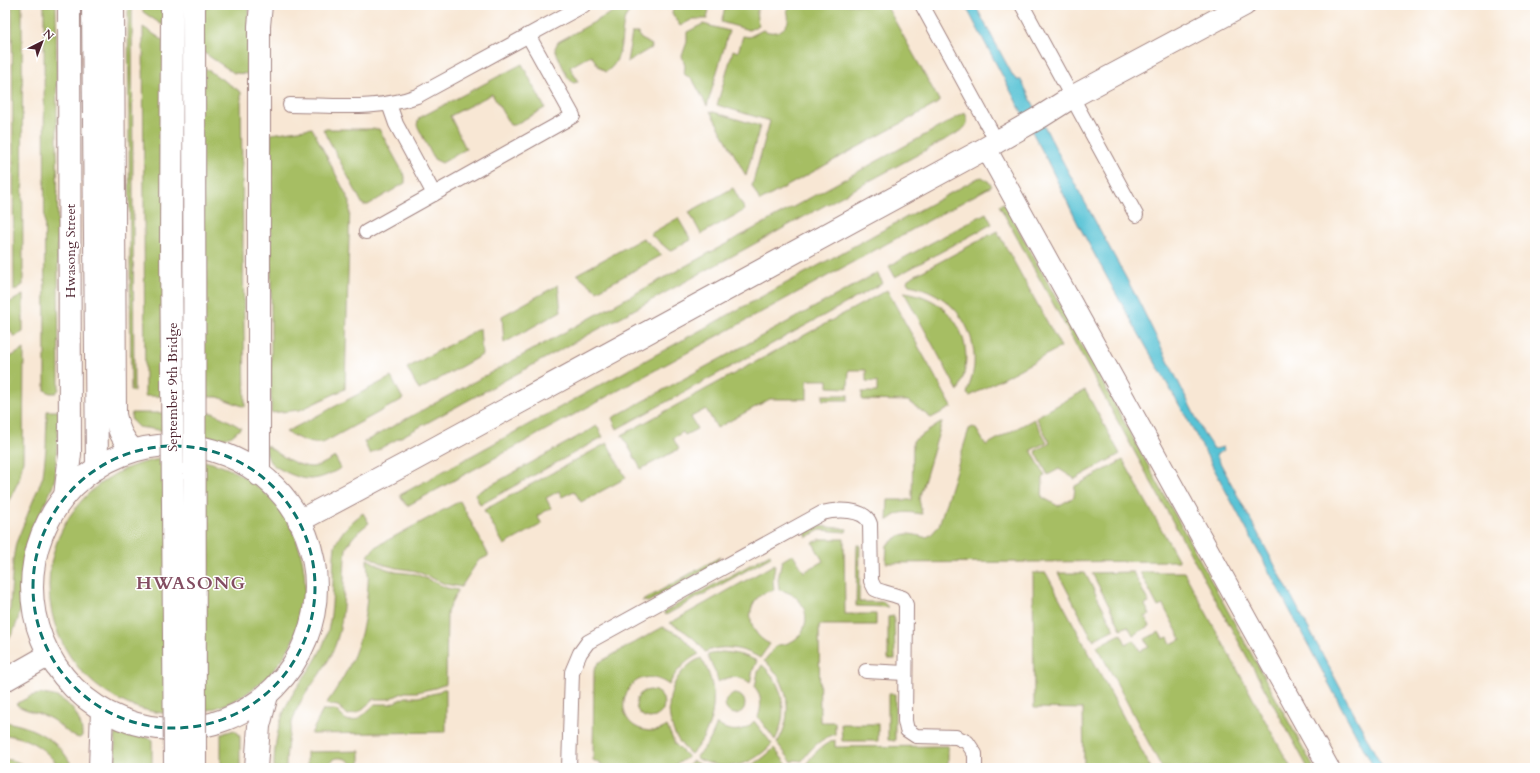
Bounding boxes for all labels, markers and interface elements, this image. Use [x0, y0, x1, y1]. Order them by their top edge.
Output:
north arrow [22, 22, 62, 62]
text: N [40, 26, 57, 44]
street label: Hwasong Street [61, 203, 80, 298]
street label: September 9th Bridge [163, 322, 182, 452]
district label: HWASONG [136, 571, 246, 596]

